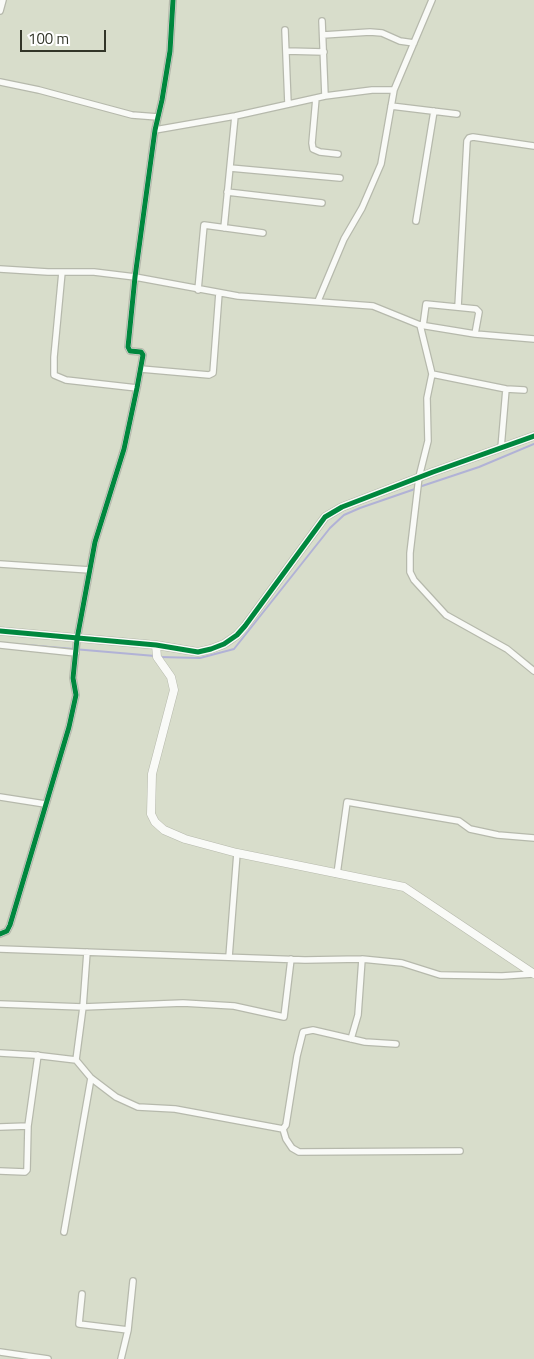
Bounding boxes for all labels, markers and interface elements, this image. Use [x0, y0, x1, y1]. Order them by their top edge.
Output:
scale bar [22, 20, 109, 52]
text: 100 m [28, 27, 69, 50]

